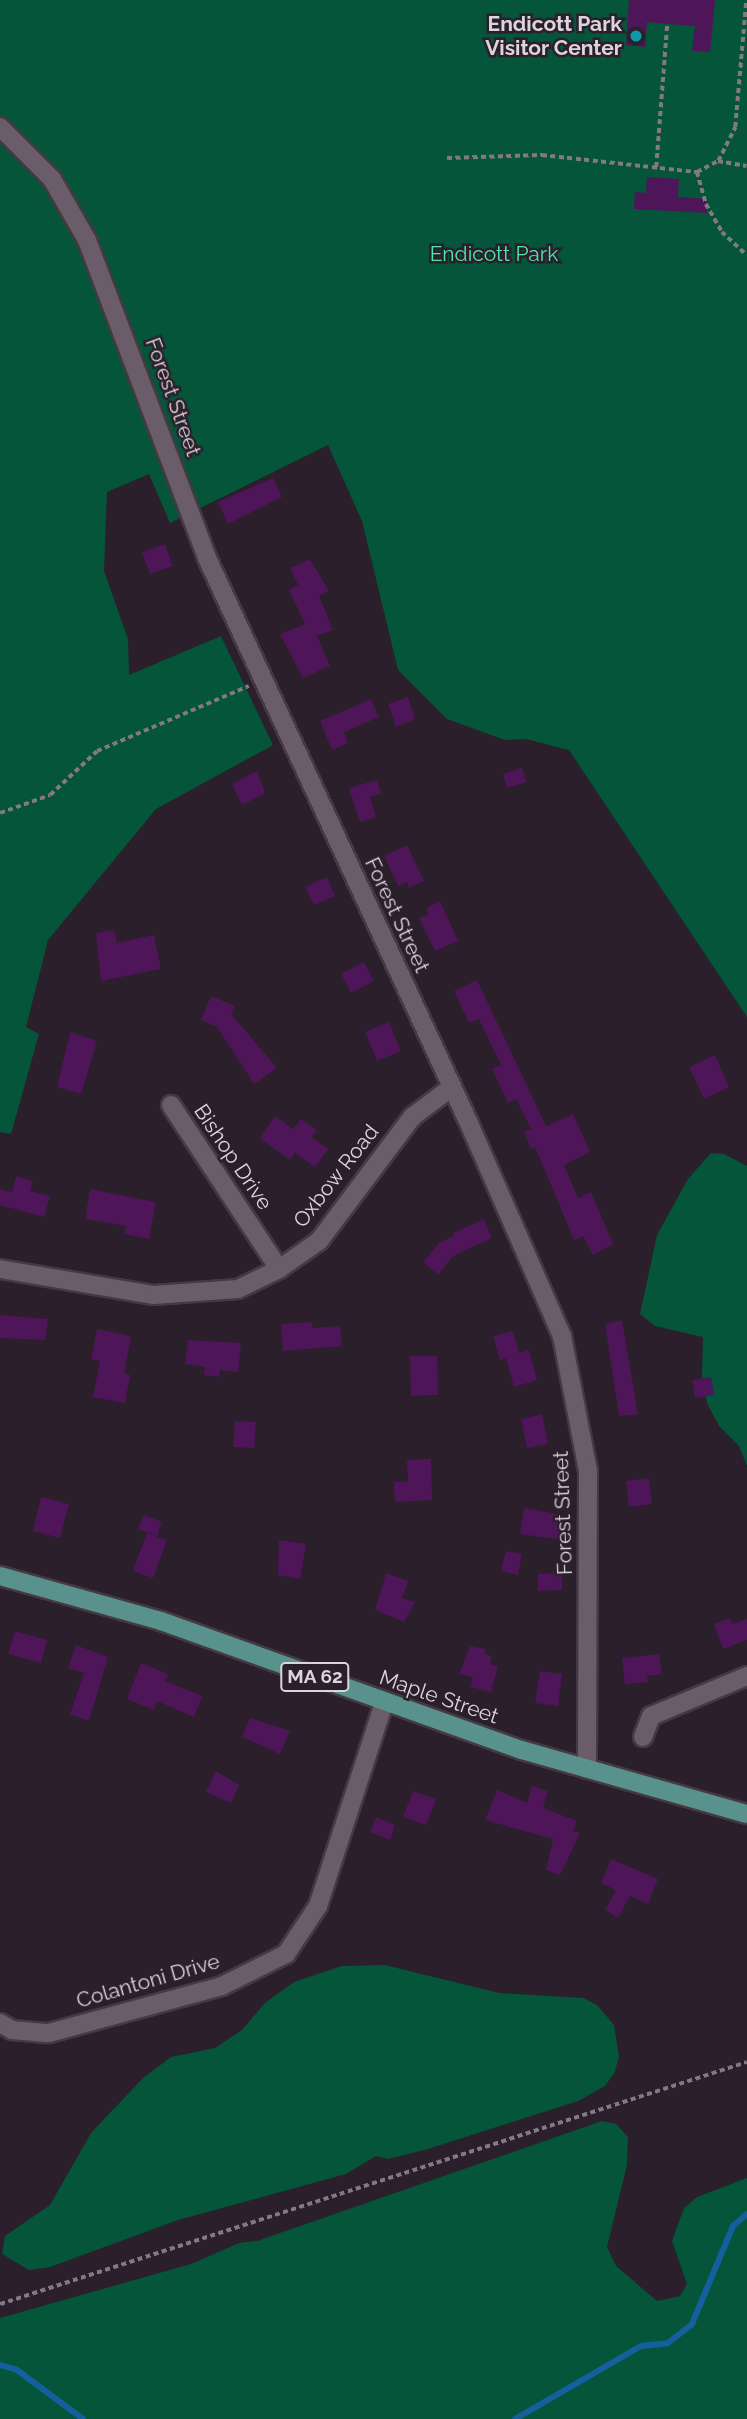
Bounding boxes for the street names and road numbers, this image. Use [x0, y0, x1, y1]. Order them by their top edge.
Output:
street label: Forest Street [140, 334, 206, 460]
street label: Forest Street [359, 853, 435, 977]
street label: Bishop Drive [188, 1099, 278, 1215]
street label: Oxbow Road [288, 1119, 384, 1233]
street label: Forest Street [548, 1450, 578, 1576]
road number: MA 62 [278, 1662, 352, 1693]
street label: Maple Street [376, 1665, 502, 1729]
street label: Colantoni Drive [73, 1949, 223, 2013]

